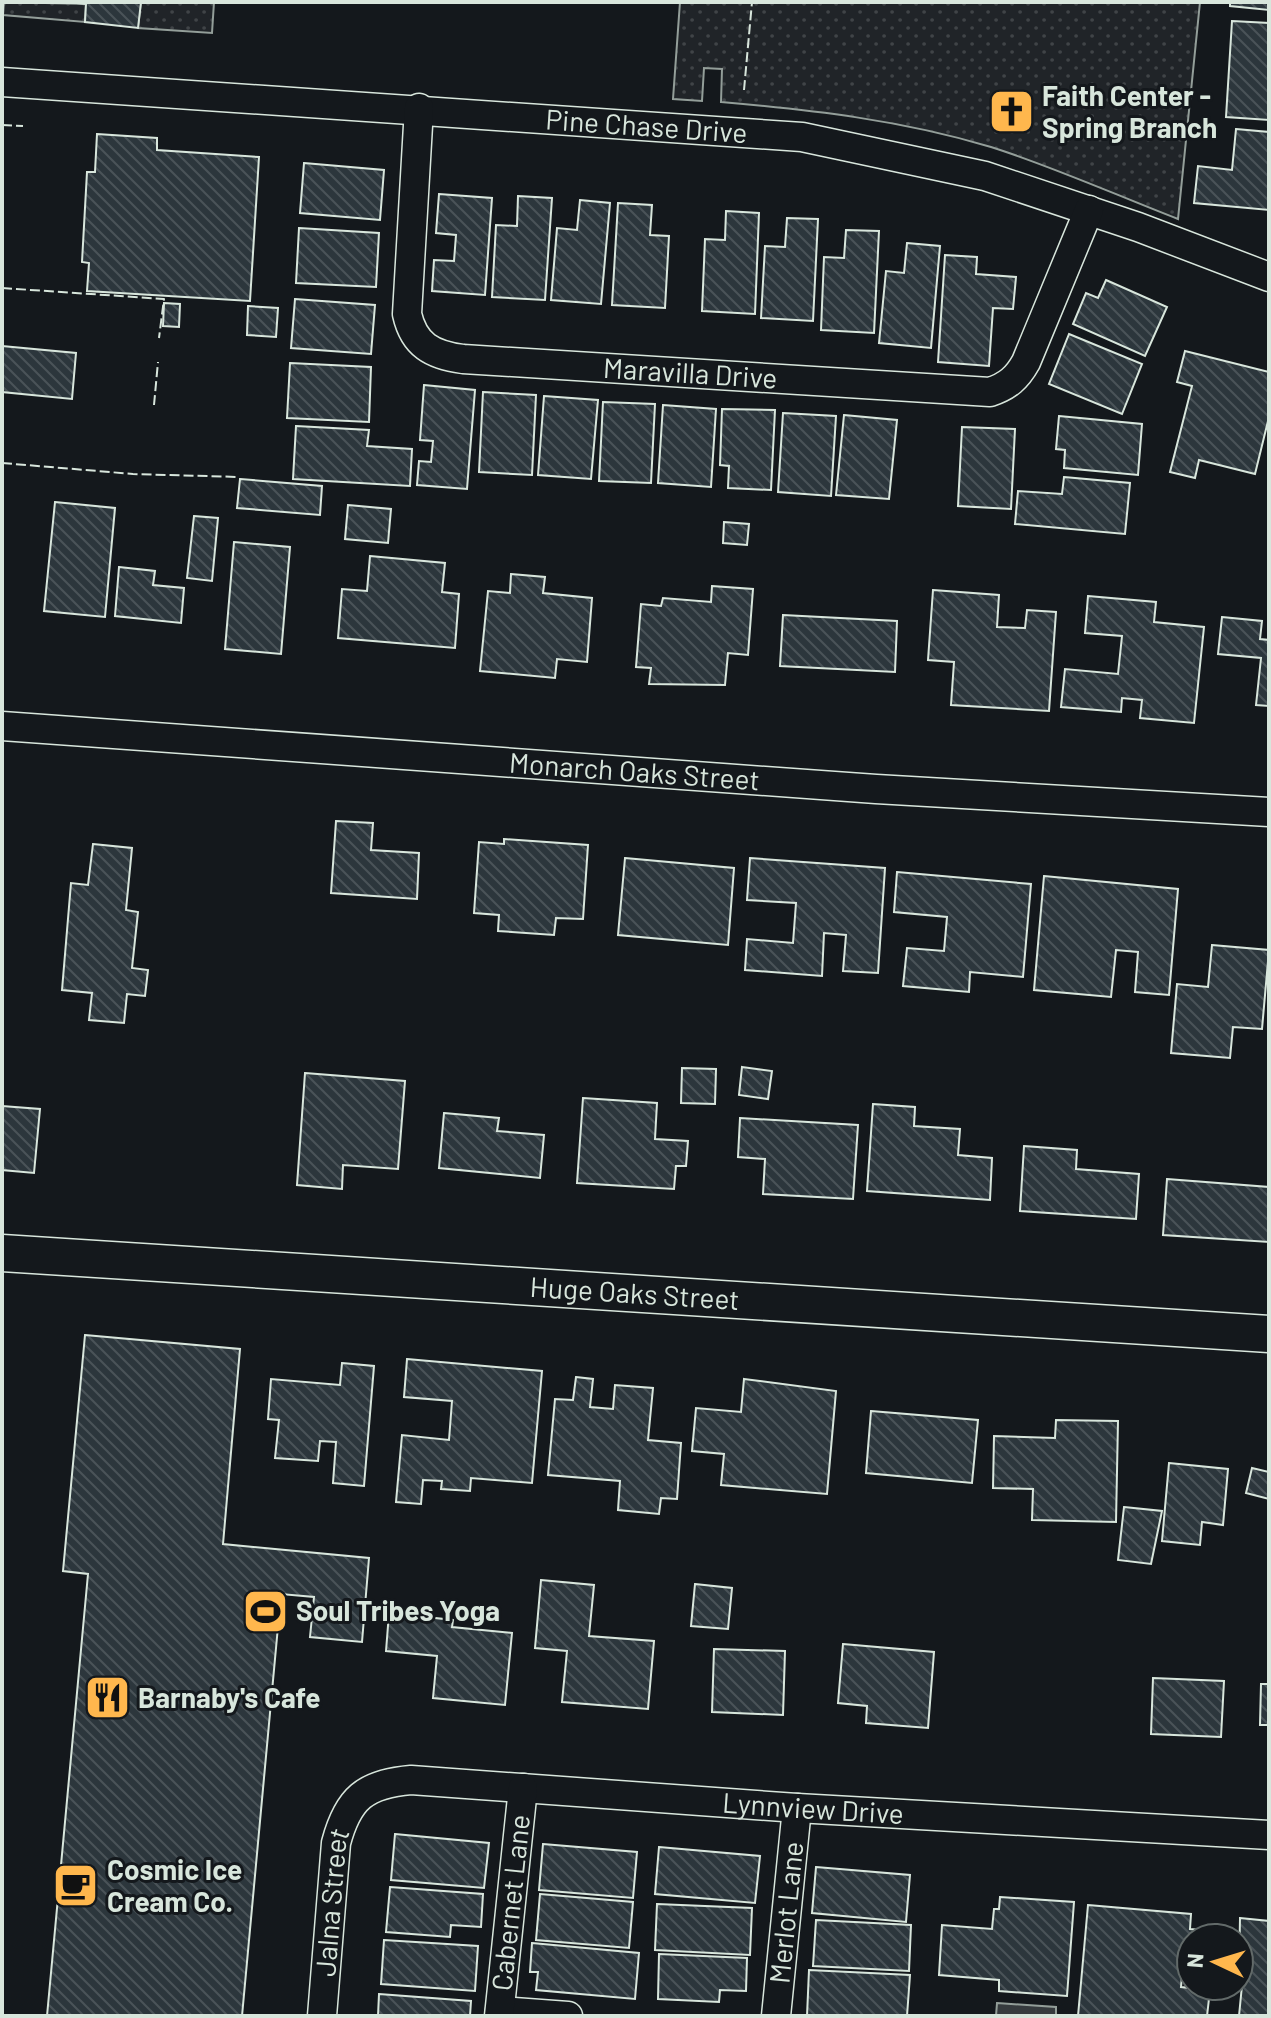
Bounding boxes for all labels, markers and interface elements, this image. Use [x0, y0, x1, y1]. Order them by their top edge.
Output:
place label: Faith Center - Spring Branch [1042, 78, 1217, 144]
church icon: Faith Center - Spring Branch [987, 88, 1035, 136]
street label: Pine Chase Drive [545, 101, 748, 149]
street label: Maravilla Drive [602, 350, 778, 395]
street label: Monarch Oaks Street [508, 745, 761, 797]
street label: Huge Oaks Street [529, 1269, 741, 1316]
sports icon: Soul Tribes Yoga [241, 1587, 289, 1635]
place label: Soul Tribes Yoga [296, 1593, 500, 1627]
restaurant icon: Barnaby's Cafe [83, 1674, 131, 1722]
place label: Barnaby's Cafe [138, 1680, 321, 1714]
street label: Lynnview Drive [721, 1785, 905, 1830]
street label: Cabernet Lane [484, 1813, 536, 1992]
street label: Jalna Street [307, 1823, 356, 1978]
street label: Merlot Lane [761, 1840, 810, 1985]
place label: Cosmic Ice Cream Co. [107, 1852, 242, 1918]
cafe icon: Cosmic Ice Cream Co. [52, 1862, 100, 1910]
north arrow [1175, 1922, 1255, 2002]
text: N [1181, 1952, 1208, 1969]

